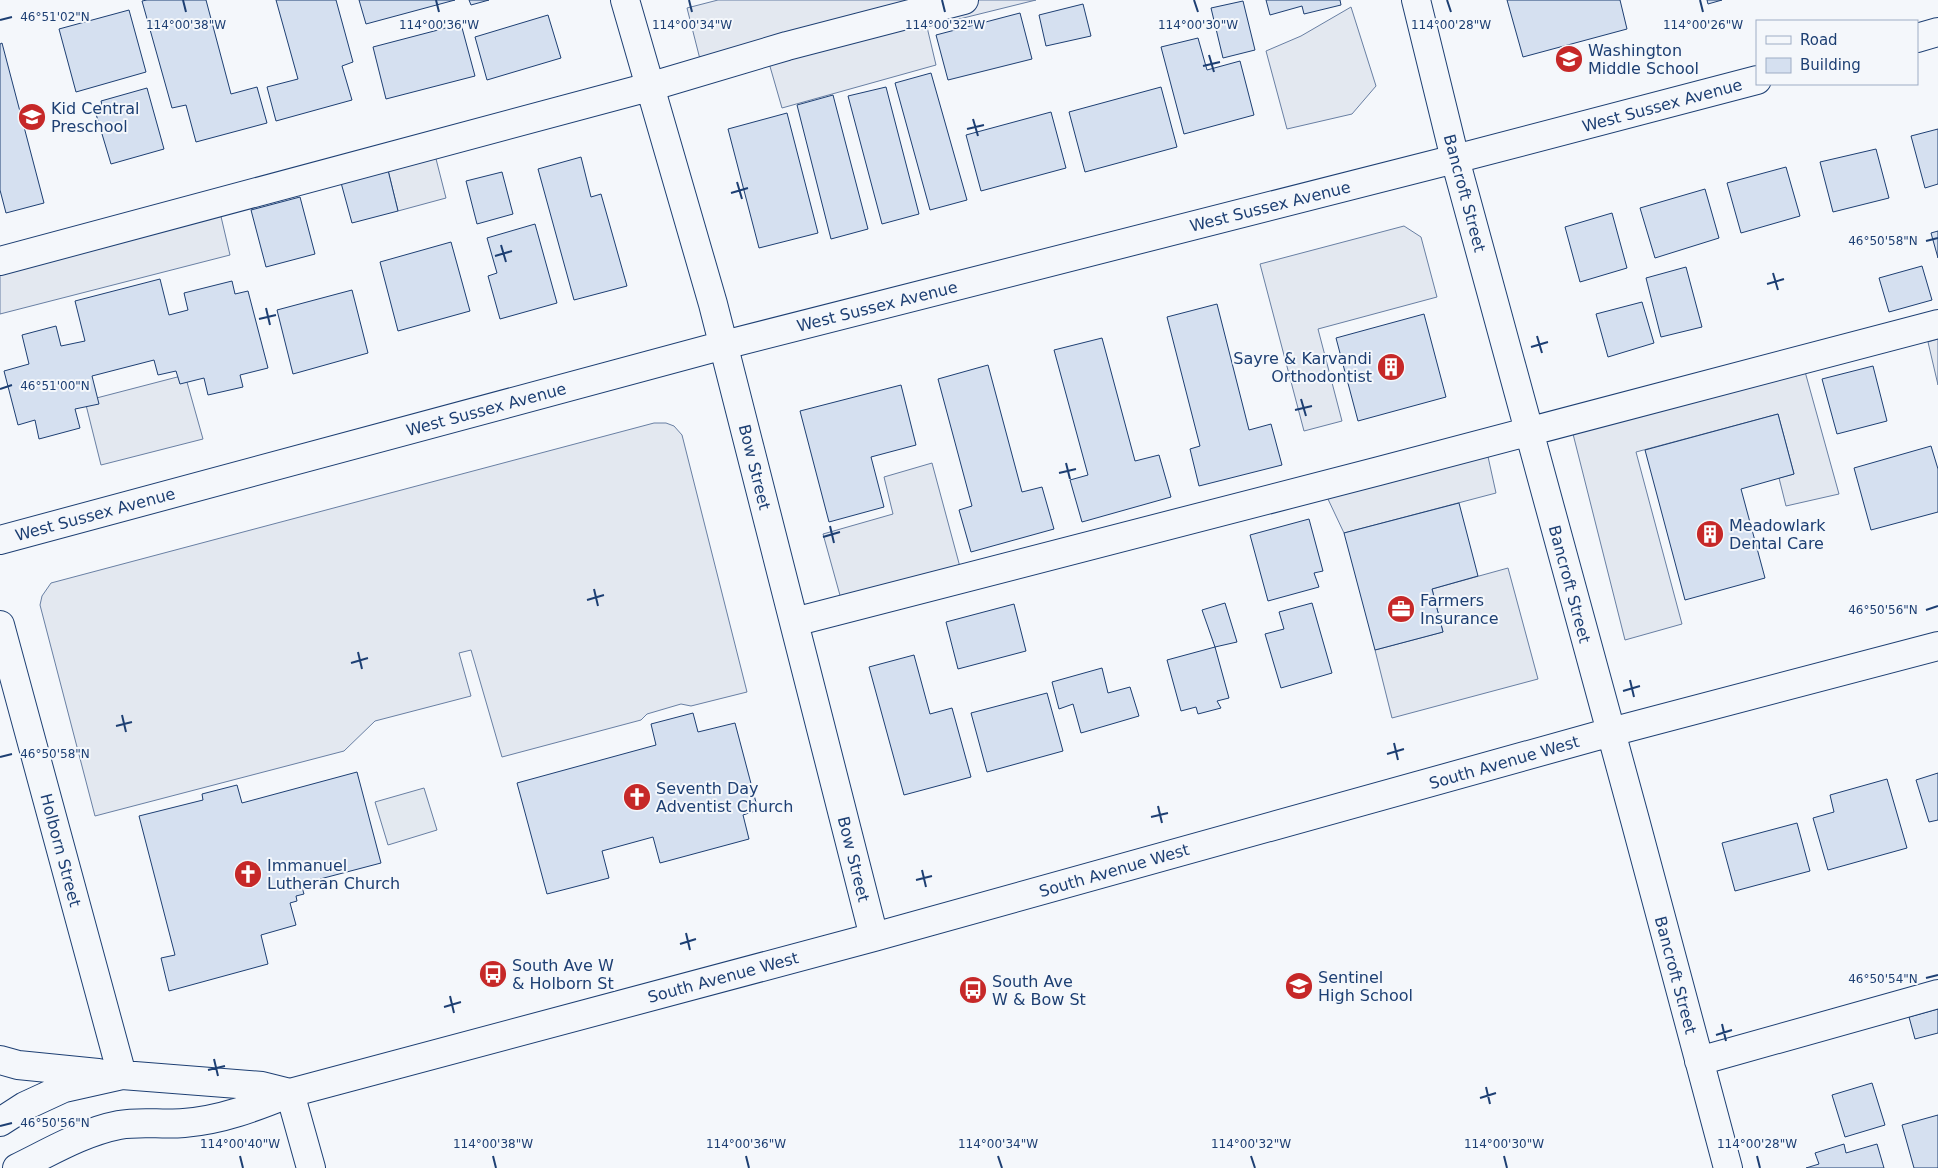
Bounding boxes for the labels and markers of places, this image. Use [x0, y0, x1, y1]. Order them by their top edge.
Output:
place label: Washington Middle School [1588, 41, 1699, 78]
school or university icon: Washington Middle School [1554, 44, 1584, 74]
place label: Kid Central Preschool [51, 99, 139, 136]
school or university icon: Kid Central Preschool [17, 102, 47, 132]
place label: Sayre & Karvandi Orthodontist [1233, 349, 1372, 386]
building icon: Sayre & Karvandi Orthodontist [1376, 352, 1406, 382]
place label: Meadowlark Dental Care [1729, 516, 1826, 553]
building icon: Meadowlark Dental Care [1695, 519, 1725, 549]
place label: Farmers Insurance [1420, 591, 1499, 628]
office icon: Farmers Insurance [1386, 594, 1416, 624]
place label: Seventh Day Adventist Church [656, 779, 793, 816]
church icon: Seventh Day Adventist Church [622, 782, 652, 812]
place label: Immanuel Lutheran Church [267, 856, 400, 893]
church icon: Immanuel Lutheran Church [233, 859, 263, 889]
place label: South Ave W & Holborn St [512, 956, 614, 993]
bus stop icon: South Ave W & Holborn St [478, 959, 508, 989]
place label: Sentinel High School [1318, 968, 1413, 1005]
school or university icon: Sentinel High School [1284, 971, 1314, 1001]
place label: South Ave W & Bow St [992, 972, 1086, 1009]
bus stop icon: South Ave W & Bow St [958, 975, 988, 1005]

